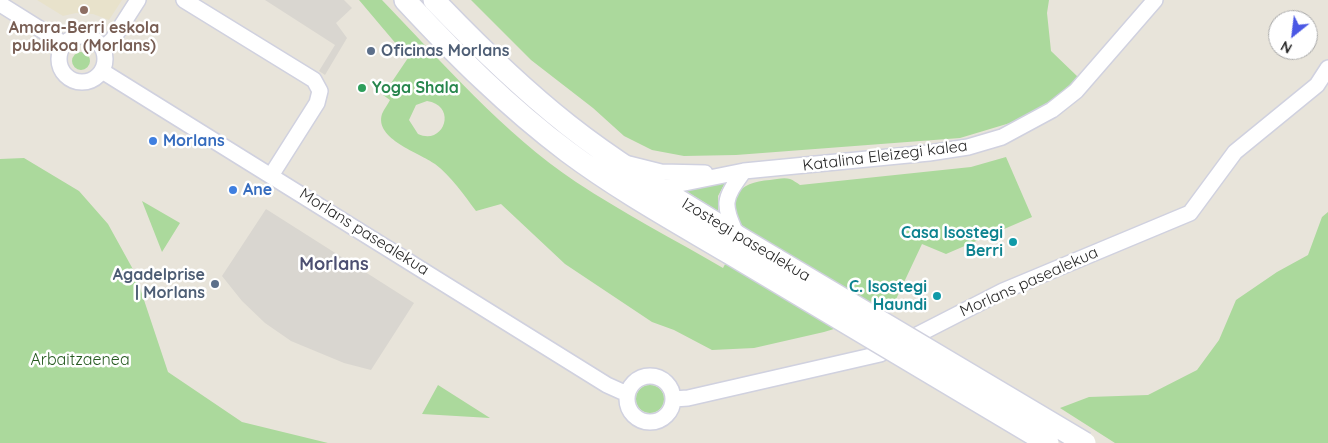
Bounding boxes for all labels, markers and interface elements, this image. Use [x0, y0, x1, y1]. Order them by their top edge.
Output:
marker: Amara-Berri eskola publikoa (Morlans) [78, 4, 90, 16]
north arrow [1268, 10, 1318, 60]
place label: Amara-Berri eskola publikoa (Morlans) [9, 18, 159, 56]
text: N [1277, 37, 1295, 58]
place label: Oficinas Morlans [381, 41, 509, 61]
marker: Oficinas Morlans [365, 45, 377, 57]
place label: Yoga Shala [372, 78, 459, 98]
marker: Yoga Shala [356, 82, 368, 94]
place label: Morlans [163, 131, 225, 151]
marker: Morlans [147, 135, 159, 147]
street label: Katalina Eleizegi kalea [802, 136, 968, 176]
place label: Ane [243, 180, 272, 200]
marker: Ane [227, 184, 239, 196]
street label: Morlans pasealekua [296, 184, 432, 280]
street label: Izostegi pasealekua [678, 194, 814, 286]
place label: Casa Isostegi Berri [901, 223, 1003, 261]
marker: Casa Isostegi Berri [1007, 236, 1019, 248]
street label: Morlans pasealekua [957, 243, 1101, 321]
district label: Morlans [299, 254, 369, 276]
place label: Agadelprise | Morlans [113, 265, 205, 303]
place label: C. Isostegi Haundi [849, 277, 927, 315]
marker: Agadelprise | Morlans [209, 278, 221, 290]
marker: C. Isostegi Haundi [931, 290, 943, 302]
park label: Arbaitzaenea [30, 350, 130, 370]

